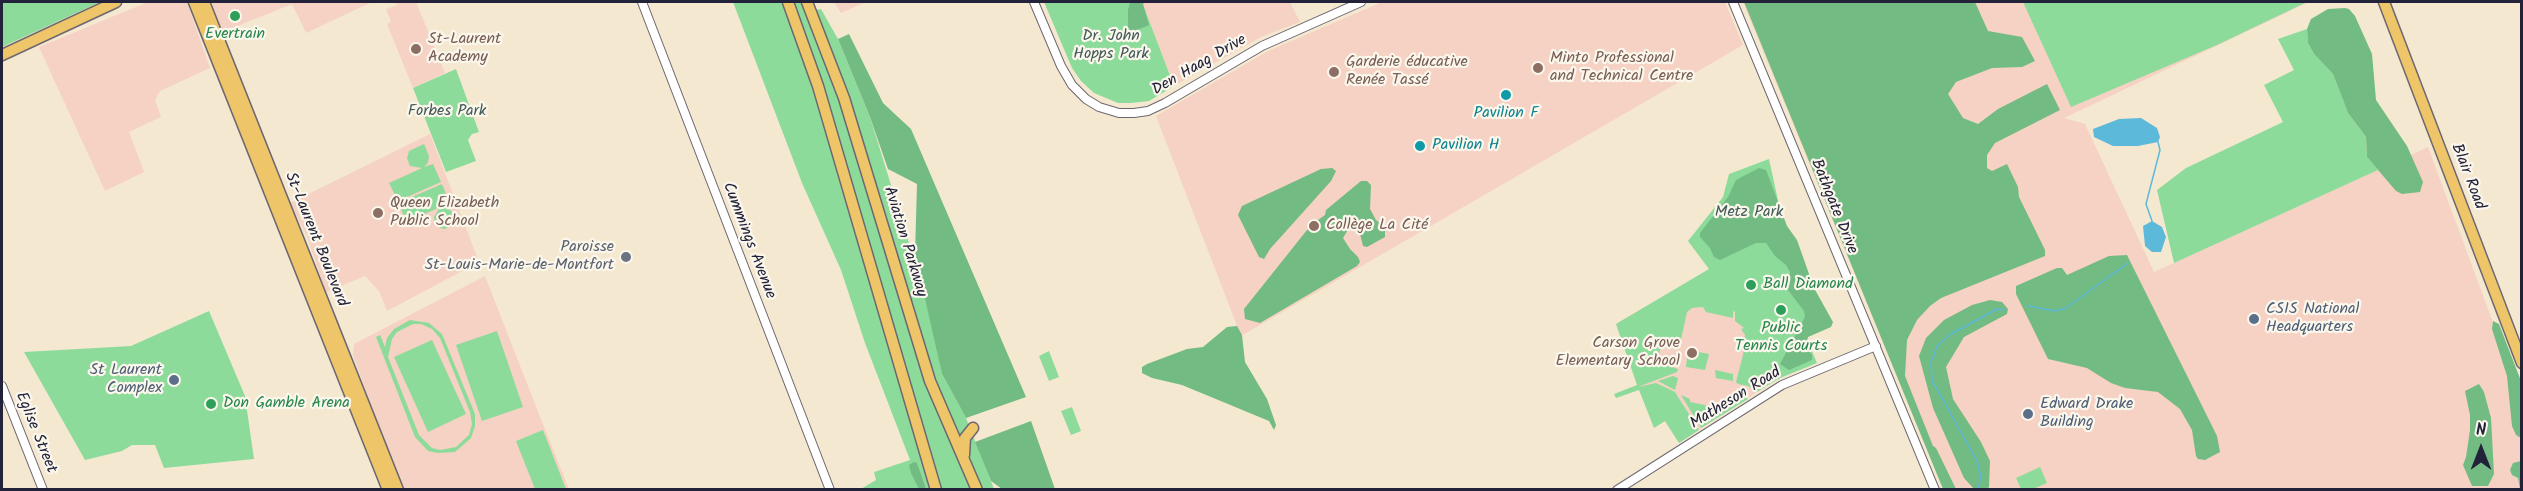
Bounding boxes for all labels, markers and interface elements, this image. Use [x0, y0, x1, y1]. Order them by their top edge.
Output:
marker: Evertrain [228, 9, 242, 23]
place label: Evertrain [205, 25, 265, 45]
park label: Dr. John Hopps Park [1073, 27, 1149, 65]
place label: St-Laurent Academy [428, 30, 501, 68]
street label: Den Haag Drive [1149, 31, 1251, 101]
marker: St-Laurent Academy [409, 42, 423, 56]
place label: Minto Professional and Technical Centre [1550, 49, 1693, 87]
place label: Garderie éducative Renée Tassé [1346, 53, 1468, 91]
marker: Minto Professional and Technical Centre [1531, 61, 1545, 75]
marker: Garderie éducative Renée Tassé [1327, 65, 1341, 79]
marker: Pavilion F [1499, 88, 1513, 102]
park label: Forbes Park [408, 102, 486, 122]
place label: Pavilion F [1473, 104, 1539, 124]
place label: Pavilion H [1432, 136, 1499, 156]
marker: Pavilion H [1413, 139, 1427, 153]
street label: Blair Road [2446, 141, 2488, 213]
street label: Bathgate Drive [1805, 157, 1861, 257]
street label: St-Laurent Boulevard [279, 170, 351, 310]
street label: Cummings Avenue [717, 180, 779, 302]
street label: Aviation Parkway [878, 184, 930, 300]
place label: Queen Elizabeth Public School [390, 194, 499, 232]
park label: Metz Park [1715, 203, 1783, 223]
marker: Queen Elizabeth Public School [371, 206, 385, 220]
place label: Collège La Cité [1326, 216, 1428, 236]
marker: Collège La Cité [1307, 219, 1321, 233]
place label: Paroisse St-Louis-Marie-de-Montfort [425, 238, 614, 276]
marker: Paroisse St-Louis-Marie-de-Montfort [619, 250, 633, 264]
place label: Ball Diamond [1763, 275, 1853, 295]
marker: Ball Diamond [1744, 278, 1758, 292]
place label: CSIS National Headquarters [2266, 300, 2359, 338]
marker: Public Tennis Courts [1774, 303, 1788, 317]
marker: CSIS National Headquarters [2247, 312, 2261, 326]
place label: Public Tennis Courts [1735, 319, 1827, 357]
place label: Carson Grove Elementary School [1556, 334, 1680, 372]
marker: Carson Grove Elementary School [1685, 346, 1699, 360]
place label: St Laurent Complex [90, 361, 162, 399]
street label: Matheson Road [1687, 364, 1785, 434]
marker: St Laurent Complex [167, 373, 181, 387]
street label: Eglise Street [10, 390, 60, 476]
place label: Don Gamble Arena [223, 394, 350, 414]
place label: Edward Drake Building [2040, 395, 2133, 433]
marker: Don Gamble Arena [204, 397, 218, 411]
marker: Edward Drake Building [2021, 407, 2035, 421]
text: N [2476, 418, 2486, 443]
north arrow [2451, 419, 2511, 479]

